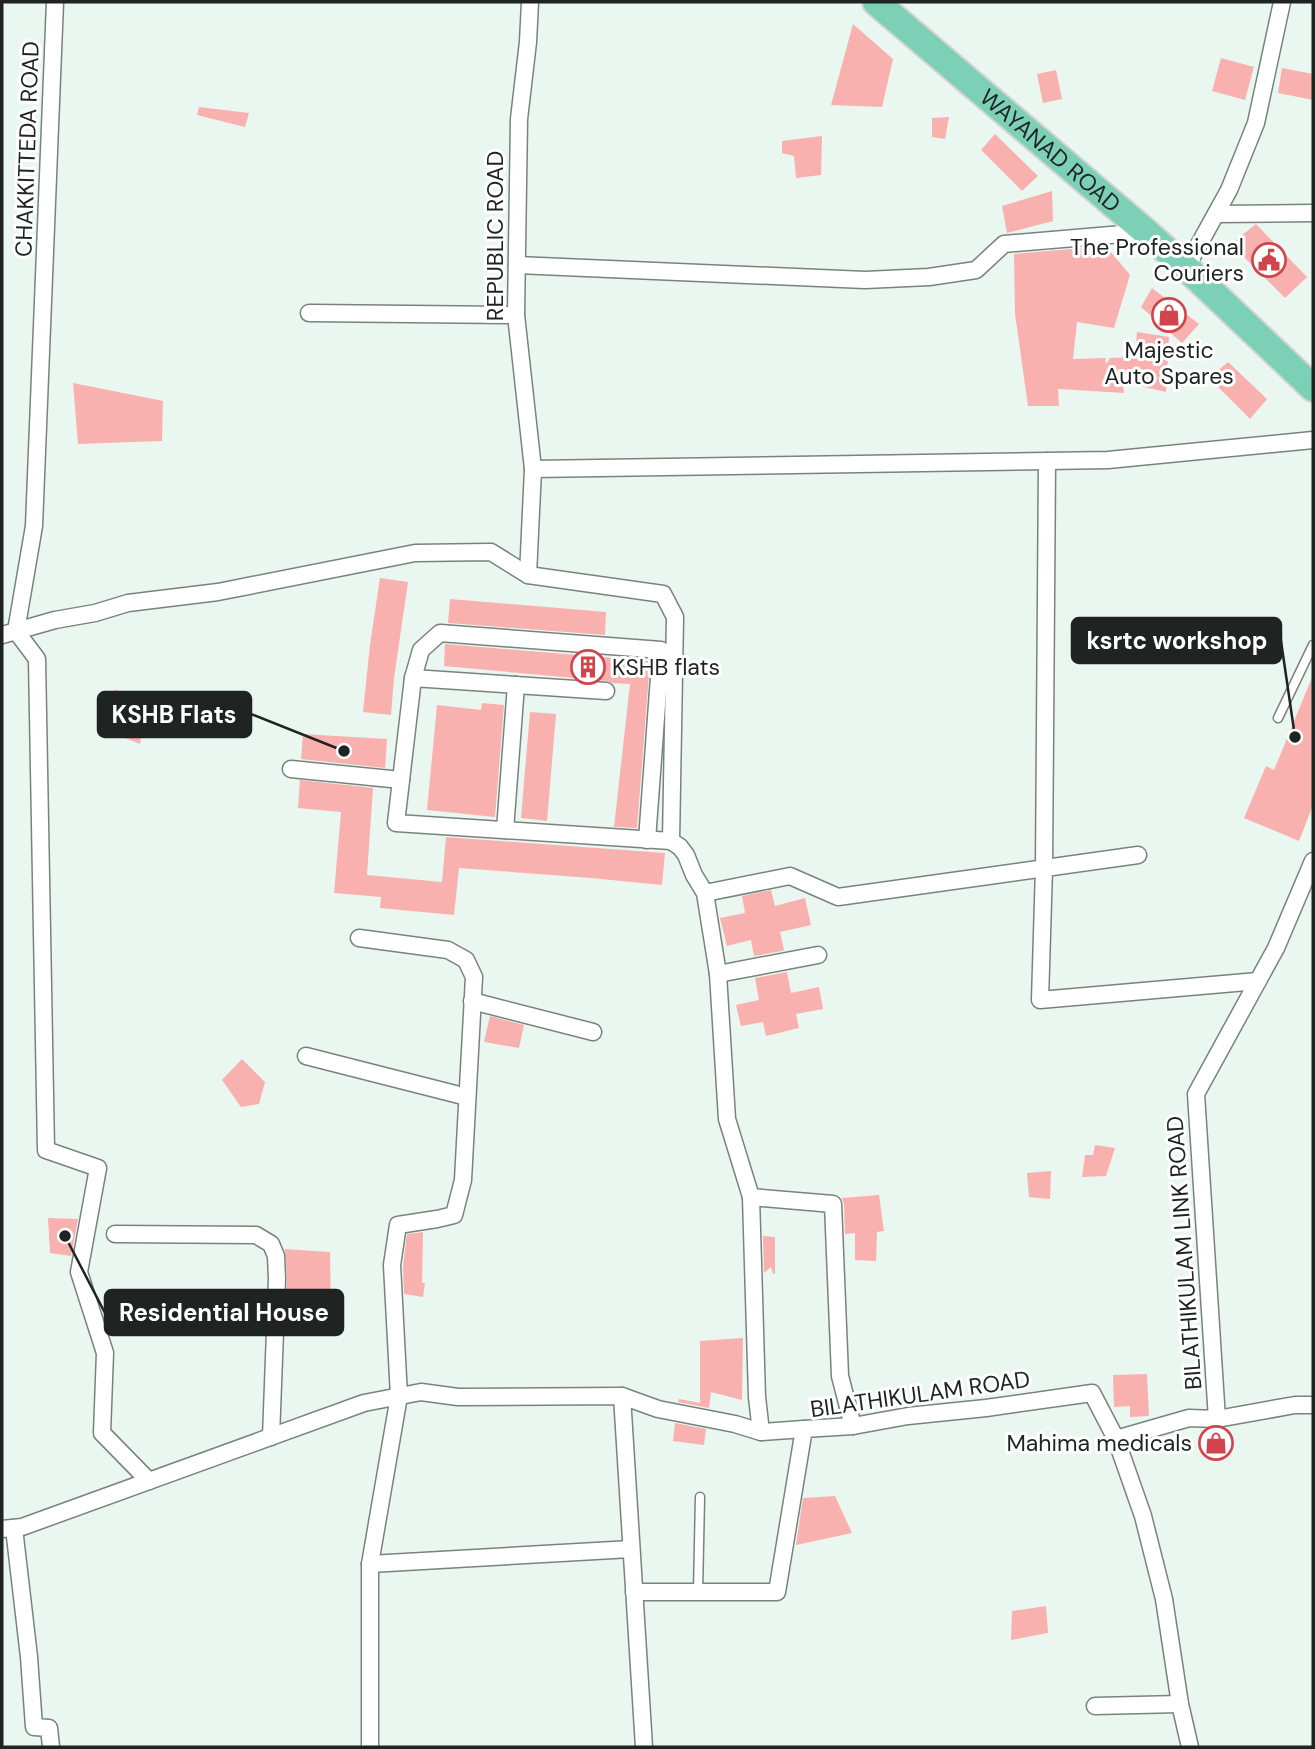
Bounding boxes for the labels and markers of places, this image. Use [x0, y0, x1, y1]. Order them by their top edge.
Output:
place label: The Professional Couriers [1070, 232, 1244, 288]
public building icon: The Professional Couriers [1250, 241, 1288, 279]
shop icon: Majestic Auto Spares [1150, 296, 1188, 334]
place label: Majestic Auto Spares [1104, 335, 1234, 391]
callout: ksrtc workshop [1072, 618, 1281, 663]
building icon: KSHB flats [569, 648, 607, 686]
place label: KSHB flats [612, 652, 720, 682]
callout: KSHB Flats [98, 692, 251, 737]
callout: Residential House [105, 1290, 343, 1335]
shop icon: Mahima medicals [1197, 1424, 1235, 1462]
place label: Mahima medicals [1006, 1428, 1192, 1458]

